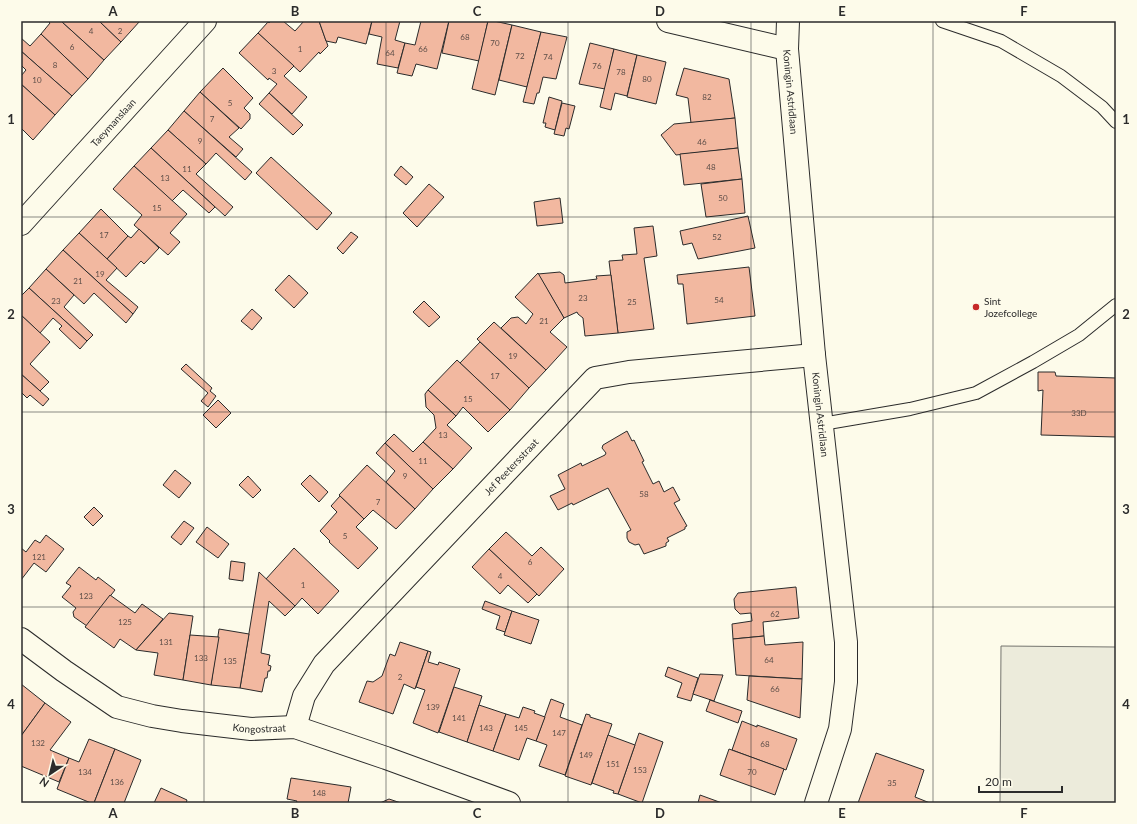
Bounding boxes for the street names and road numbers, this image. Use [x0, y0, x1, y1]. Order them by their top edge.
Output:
street label: Koningin Astridlaan [781, 49, 801, 135]
street label: Taeymanslaan [88, 96, 138, 149]
street label: Koningin Astridlaan [810, 371, 831, 457]
street label: Jef Peetersstraat [482, 436, 541, 497]
street label: Kongostraat [232, 721, 287, 735]

